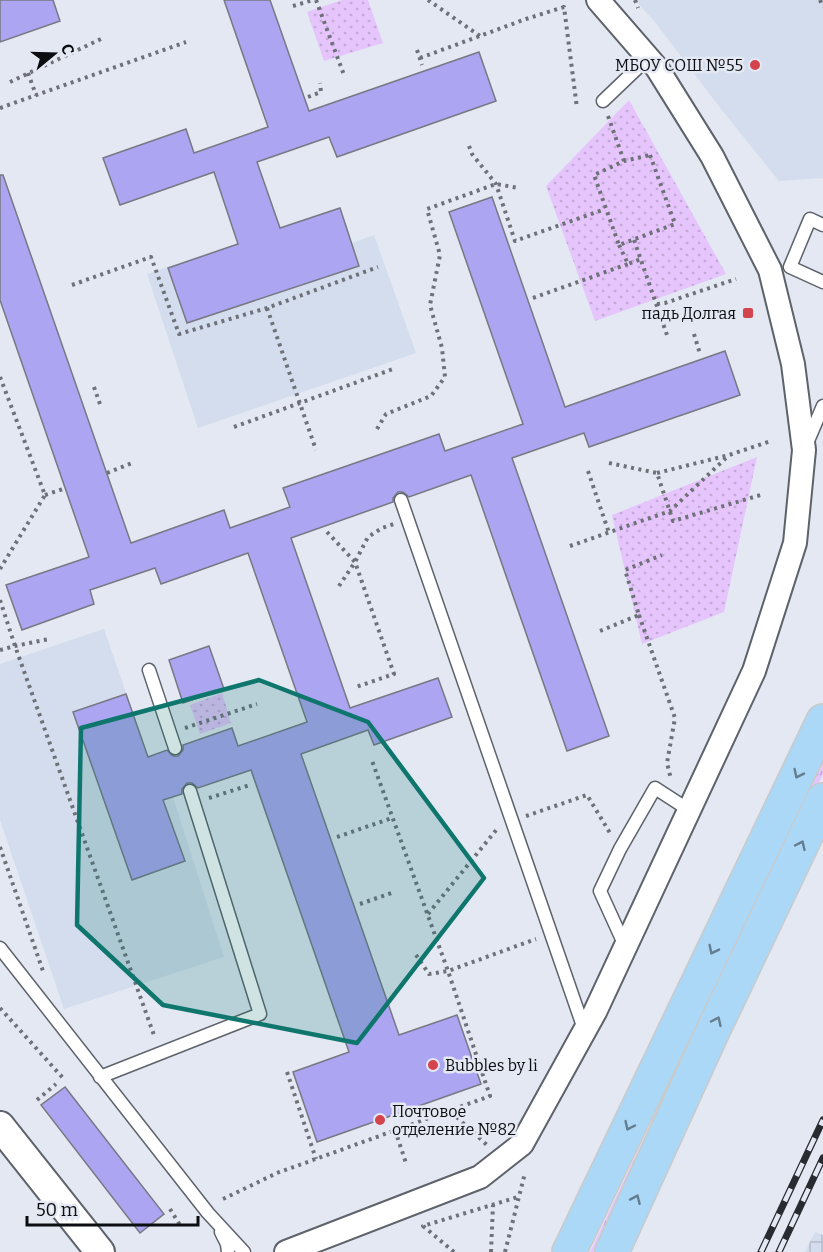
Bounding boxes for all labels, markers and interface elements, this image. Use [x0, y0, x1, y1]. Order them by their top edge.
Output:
north arrow [24, 24, 84, 84]
text: С [57, 41, 78, 57]
place label: МБОУ СОШ №55 [615, 56, 743, 75]
marker: МБОУ СОШ №55 [748, 58, 762, 72]
place label: падь Долгая [642, 304, 736, 323]
marker: падь Долгая [741, 306, 755, 320]
one-way arrow [793, 767, 805, 778]
one-way arrow [794, 841, 806, 852]
one-way arrow [709, 943, 721, 954]
one-way arrow [710, 1017, 722, 1028]
place label: Bubbles by li [445, 1056, 538, 1075]
marker: Bubbles by li [426, 1058, 440, 1072]
place label: Почтовое отделение №82 [392, 1102, 516, 1139]
marker: Почтовое отделение №82 [373, 1113, 387, 1127]
one-way arrow [625, 1119, 637, 1130]
scale bar [27, 1189, 198, 1227]
one-way arrow [629, 1194, 641, 1205]
text: 50 m [36, 1199, 78, 1221]

